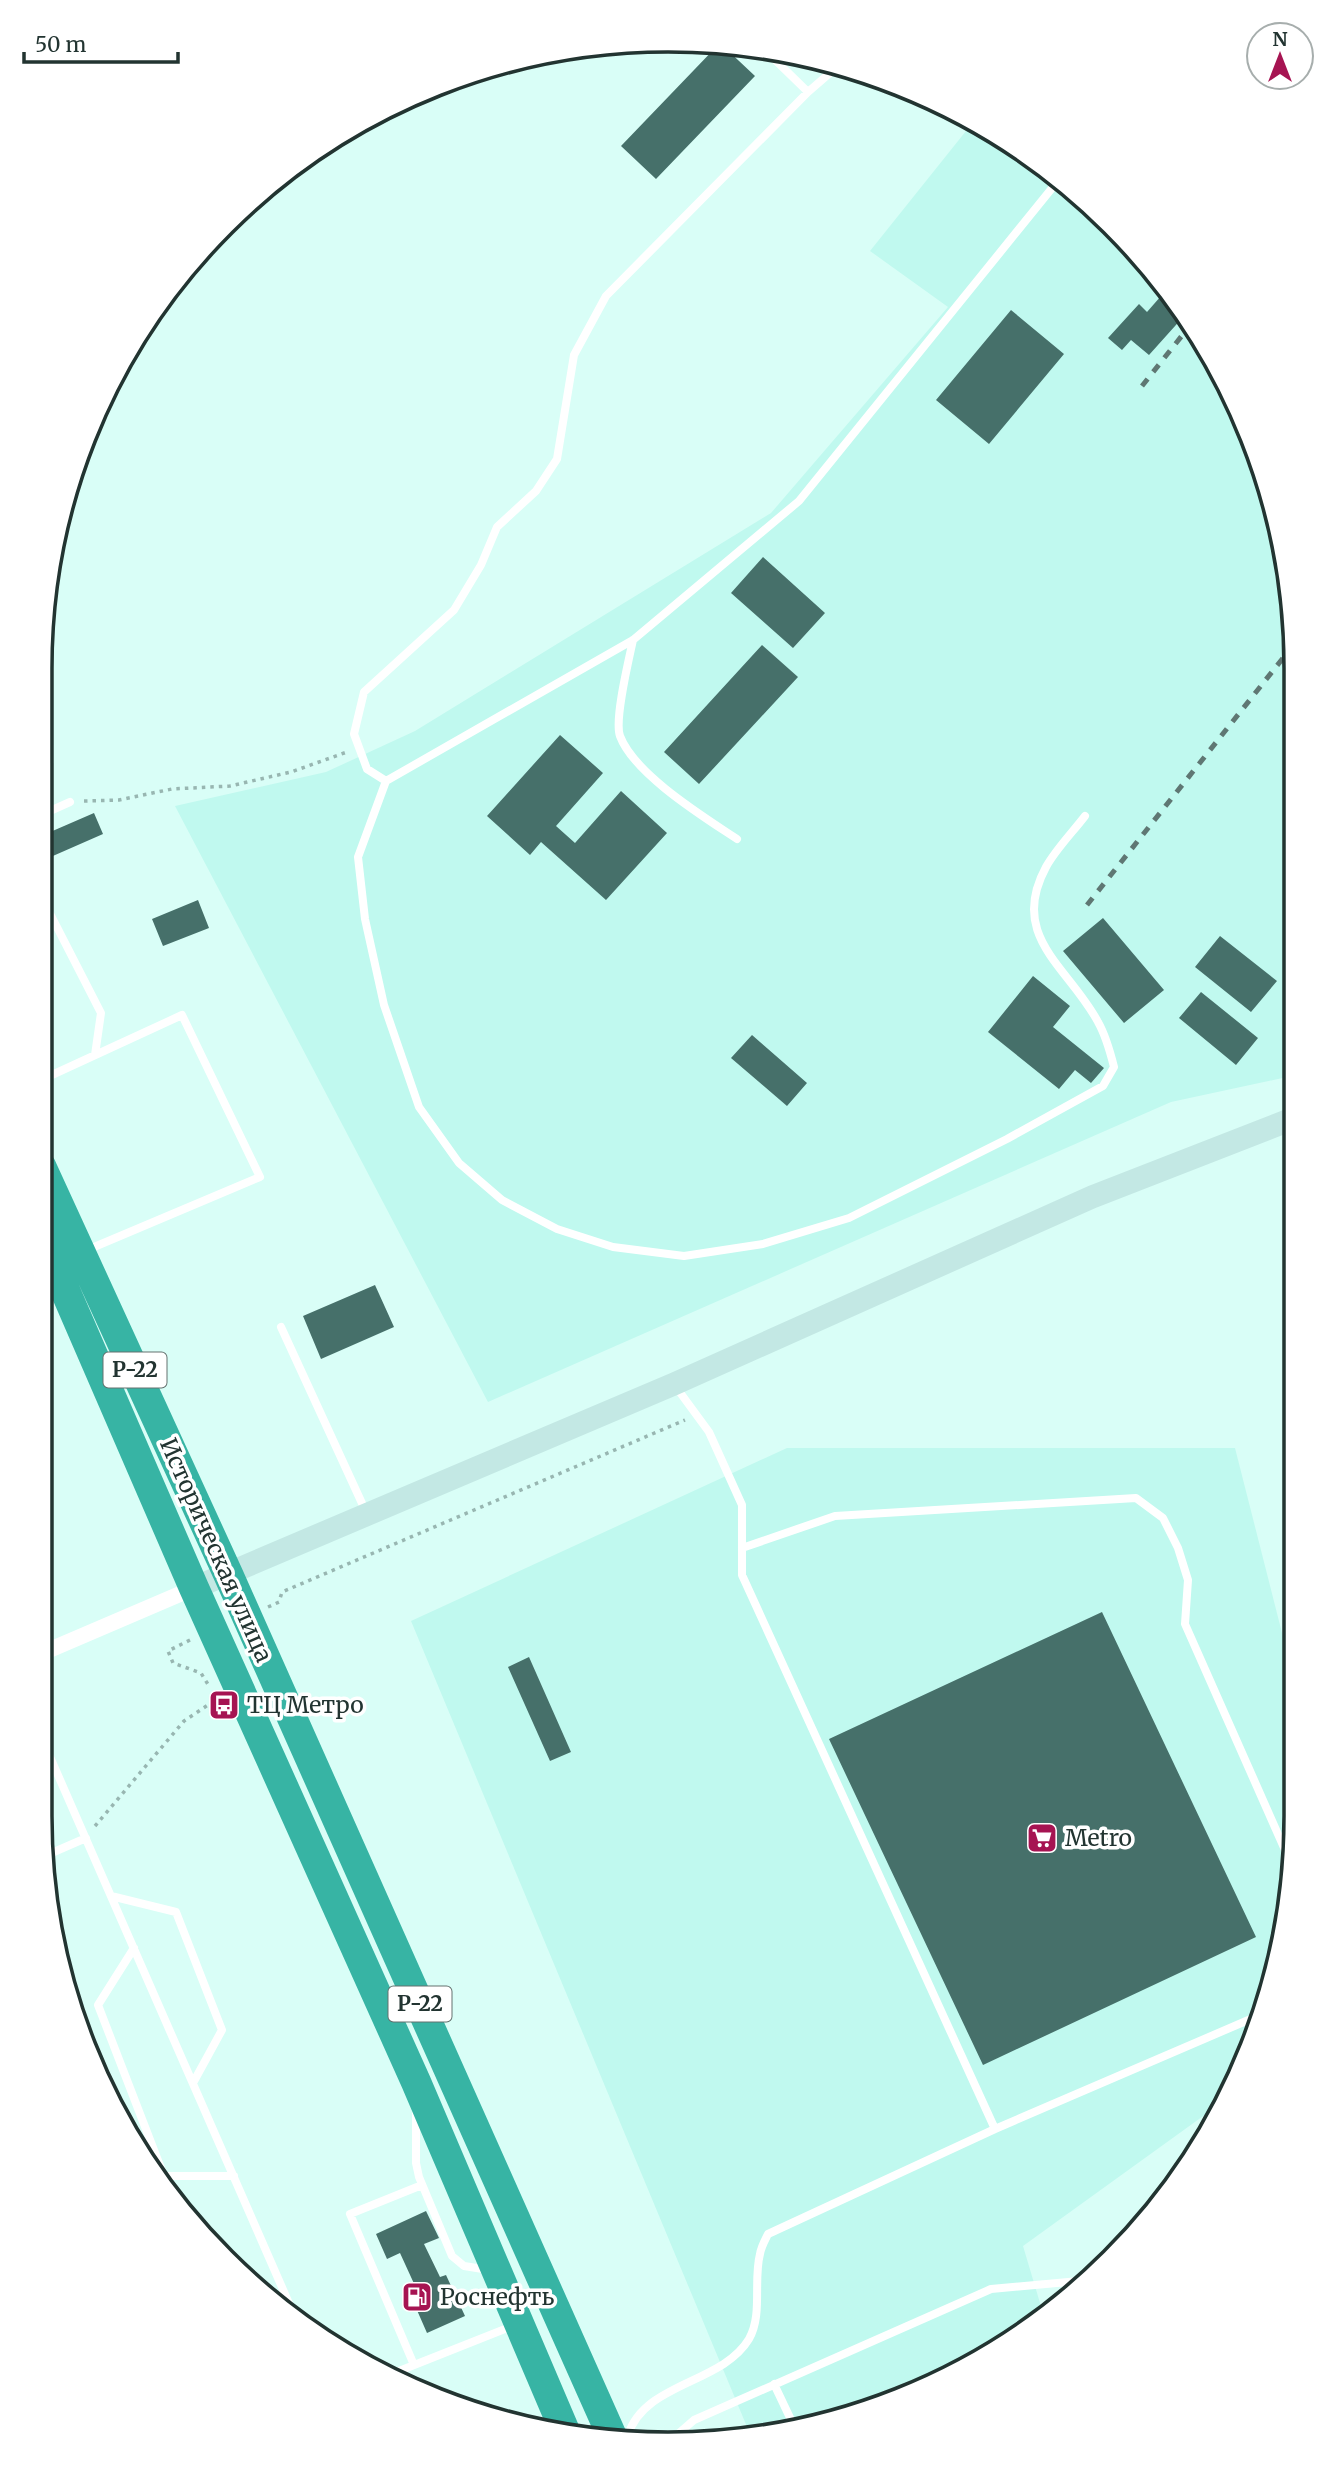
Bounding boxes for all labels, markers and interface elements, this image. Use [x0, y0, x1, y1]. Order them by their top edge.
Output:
scale bar [24, 21, 178, 65]
north arrow [1245, 21, 1315, 91]
text: N [1272, 27, 1288, 51]
text: 50 m [35, 31, 86, 58]
road number: Р-22 [104, 1352, 166, 1388]
street label: Историческая улица [154, 1433, 279, 1666]
bus stop icon: ТЦ Метро [207, 1688, 241, 1722]
place label: ТЦ Метро [247, 1690, 364, 1719]
supermarket icon: Metro [1025, 1821, 1059, 1855]
place label: Metro [1065, 1823, 1132, 1852]
road number: Р-22 [388, 1986, 452, 2022]
fuel station icon: Роснефть [400, 2280, 434, 2314]
place label: Роснефть [440, 2282, 554, 2311]

